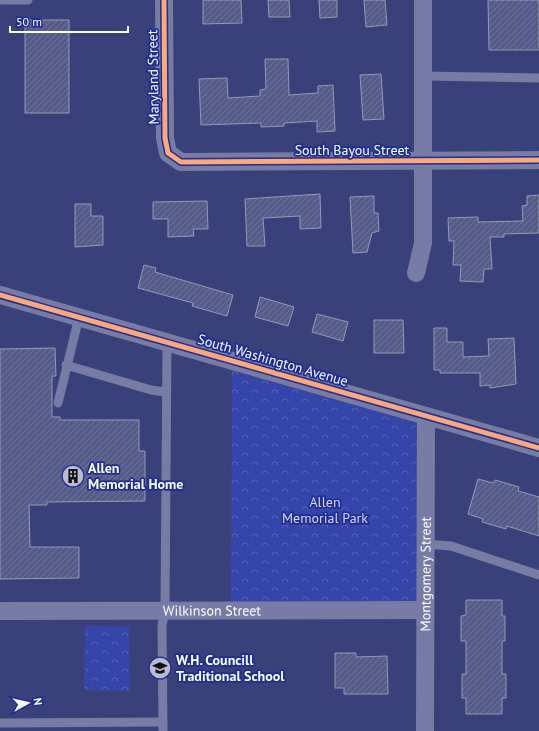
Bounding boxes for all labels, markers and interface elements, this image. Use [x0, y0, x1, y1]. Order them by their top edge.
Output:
scale bar [10, 8, 128, 34]
text: 50 m [16, 14, 42, 29]
street label: Maryland Street [143, 29, 163, 125]
street label: South Bayou Street [295, 141, 410, 159]
street label: South Washington Avenue [196, 330, 350, 390]
place label: Allen Memorial Home [88, 459, 183, 493]
building icon: Allen Memorial Home [60, 463, 86, 489]
park label: Allen Memorial Park [282, 493, 368, 527]
street label: Montgomery Street [416, 516, 435, 631]
street label: Wilkinson Street [163, 601, 261, 620]
place label: W.H. Councill Traditional School [176, 651, 285, 685]
school or university icon: W.H. Councill Traditional School [147, 655, 173, 681]
north arrow [8, 683, 48, 723]
text: N [30, 697, 45, 706]

